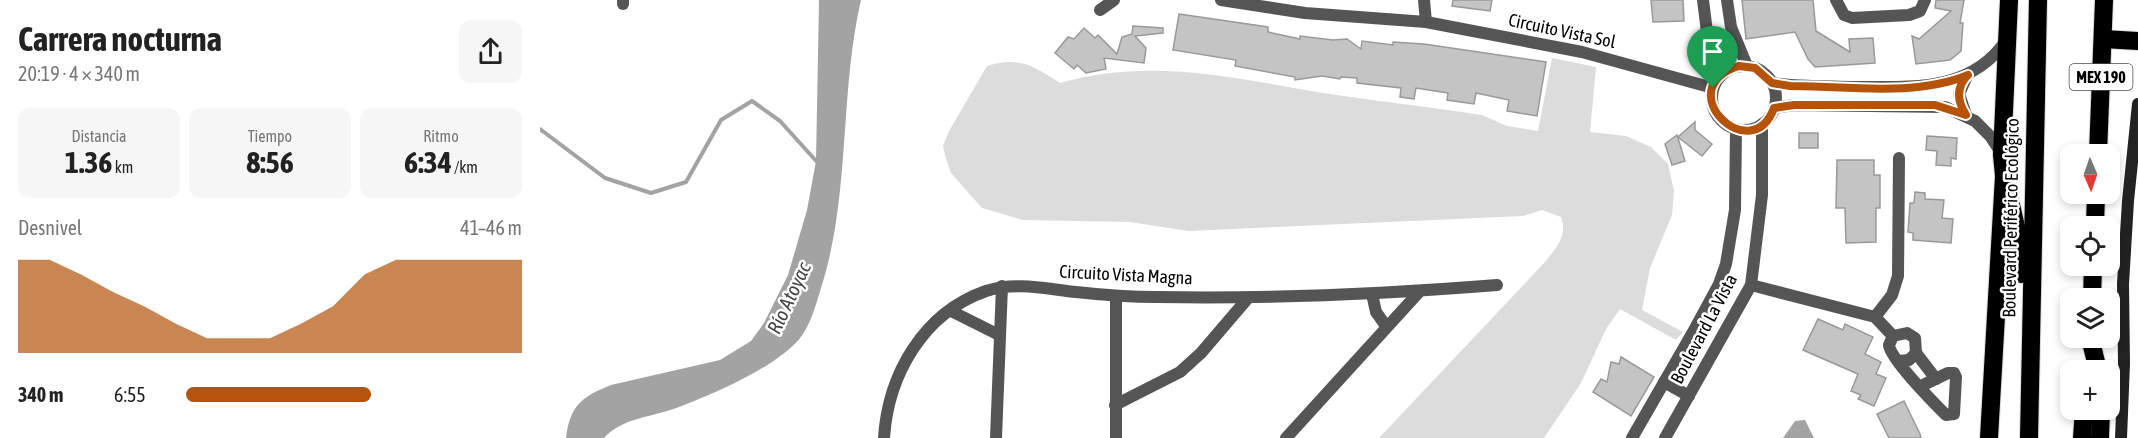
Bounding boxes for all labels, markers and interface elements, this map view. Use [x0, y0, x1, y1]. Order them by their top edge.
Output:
street label: Circuito Vista Sol [1507, 9, 1618, 52]
text: Carrera nocturna [18, 20, 222, 58]
button: share [459, 20, 522, 83]
pin [1687, 26, 1738, 88]
icon: arrive [1696, 35, 1729, 68]
text: 20:19 · 4 × 340 m [18, 62, 140, 85]
road number: MEX 190 [2070, 64, 2132, 90]
street label: Boulevard Periférico Ecológico [1998, 118, 2023, 318]
text: Distancia [71, 127, 127, 145]
text: Tiempo [248, 127, 292, 145]
text: Ritmo [423, 127, 459, 145]
north arrow [2060, 144, 2120, 204]
map controls [2060, 144, 2120, 420]
text: 1.36 [65, 145, 112, 179]
text: 8:56 [246, 145, 294, 179]
text: 6:34 [404, 145, 452, 179]
text: km [112, 158, 133, 176]
text: /km [452, 158, 478, 176]
text: Desnivel [18, 216, 82, 239]
text: 41–46 m [460, 216, 522, 239]
button: locate [2060, 216, 2120, 276]
water label: Río Atoyac [762, 258, 815, 337]
street label: Circuito Vista Magna [1059, 261, 1193, 288]
street label: Boulevard La Vista [1666, 270, 1741, 387]
button: layers [2060, 288, 2120, 348]
button: + [2060, 360, 2120, 420]
text: 340 m [18, 383, 63, 406]
text: 6:55 [114, 383, 146, 406]

